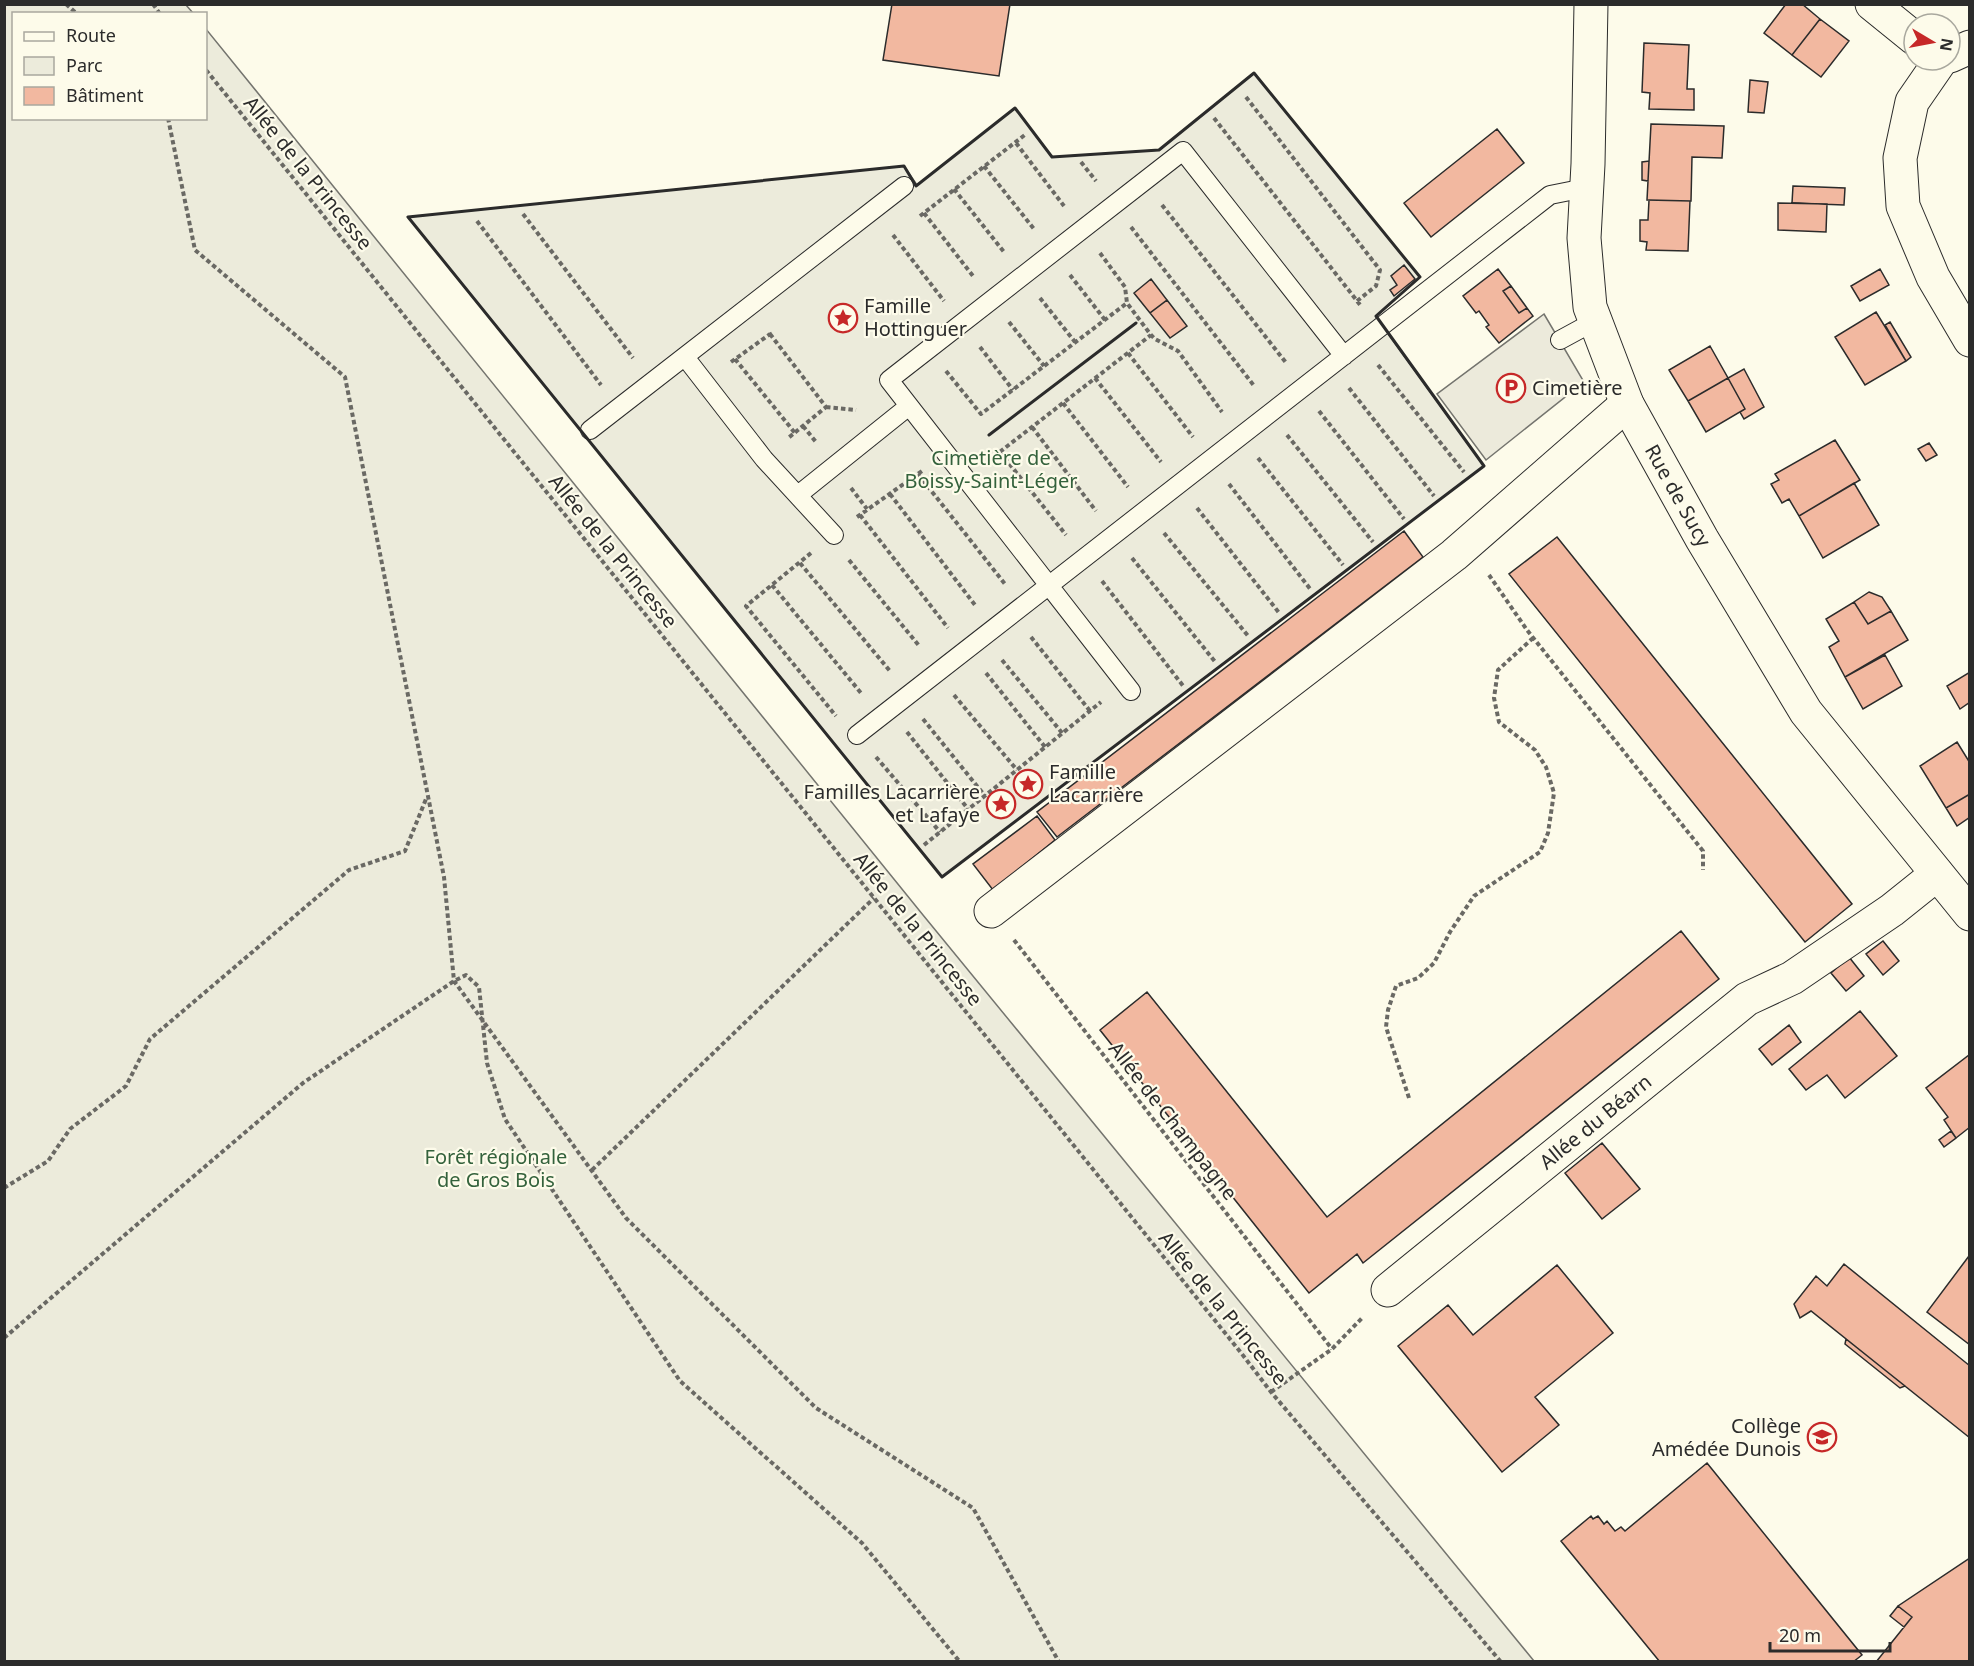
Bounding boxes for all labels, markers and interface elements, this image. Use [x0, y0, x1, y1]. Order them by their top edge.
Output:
legend [12, 12, 207, 120]
north arrow [1902, 12, 1962, 72]
text: Route [66, 23, 116, 47]
text: N [1935, 36, 1959, 53]
text: Parc [66, 53, 103, 77]
text: Bâtiment [66, 83, 144, 107]
street label: Allée de la Princesse [238, 90, 379, 255]
place label: Famille Hottinguer [864, 292, 967, 342]
place icon: Famille Hottinguer [827, 302, 859, 334]
parking icon: Cimetière [1495, 372, 1527, 404]
place label: Cimetière [1532, 374, 1623, 401]
street label: Rue de Sucy [1639, 439, 1718, 552]
park label: Cimetière de Boissy-Saint-Léger [904, 444, 1078, 494]
street label: Allée de la Princesse [543, 468, 684, 633]
place label: Famille Lacarrière [1049, 758, 1144, 808]
place icon: Famille Lacarrière [1012, 768, 1044, 800]
place label: Familles Lacarrière et Lafaye [804, 778, 980, 828]
place icon: Familles Lacarrière et Lafaye [985, 788, 1017, 820]
street label: Allée de la Princesse [848, 846, 989, 1011]
street label: Allée de Champagne [1103, 1036, 1244, 1205]
street label: Allée du Béarn [1533, 1068, 1657, 1175]
park label: Forêt régionale de Gros Bois [425, 1143, 567, 1193]
street label: Allée de la Princesse [1153, 1225, 1294, 1390]
place label: Collège Amédée Dunois [1652, 1412, 1801, 1462]
school or university icon: Collège Amédée Dunois [1806, 1421, 1838, 1453]
scale bar [1770, 1615, 1890, 1653]
text: 20 m [1779, 1623, 1821, 1647]

